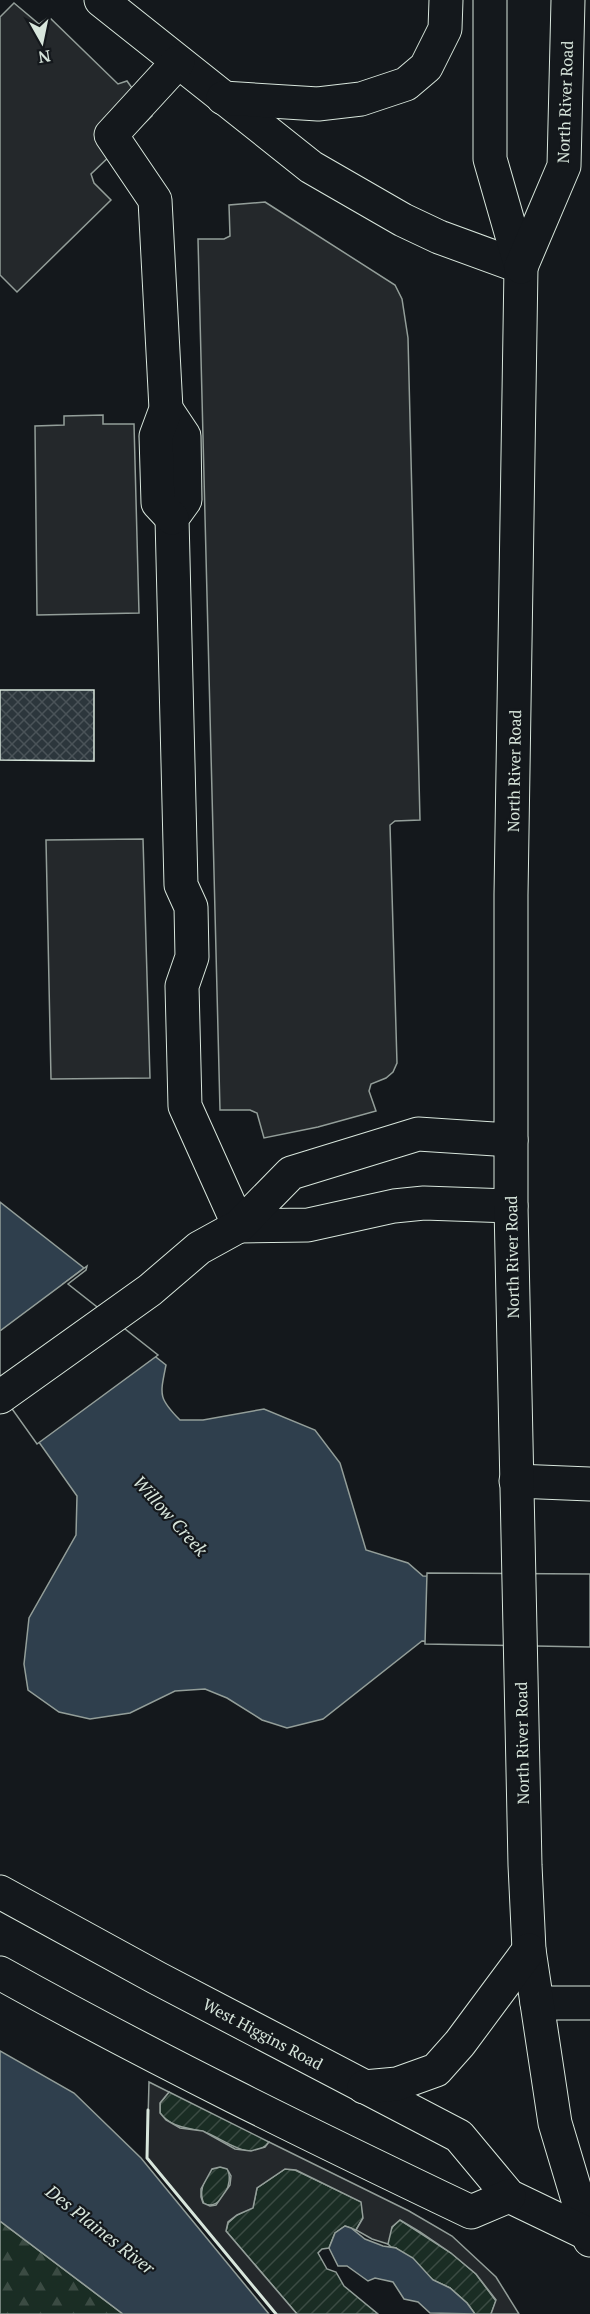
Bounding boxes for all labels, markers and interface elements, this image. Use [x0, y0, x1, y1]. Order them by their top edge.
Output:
north arrow [12, 12, 72, 72]
street label: North River Road [552, 40, 578, 164]
text: N [37, 45, 52, 69]
street label: North River Road [502, 709, 526, 832]
street label: North River Road [500, 1195, 524, 1318]
water label: Willow Creek [128, 1470, 214, 1561]
street label: North River Road [510, 1681, 534, 1804]
street label: West Higgins Road [199, 1993, 327, 2075]
water label: Des Plaines River [40, 2178, 161, 2280]

